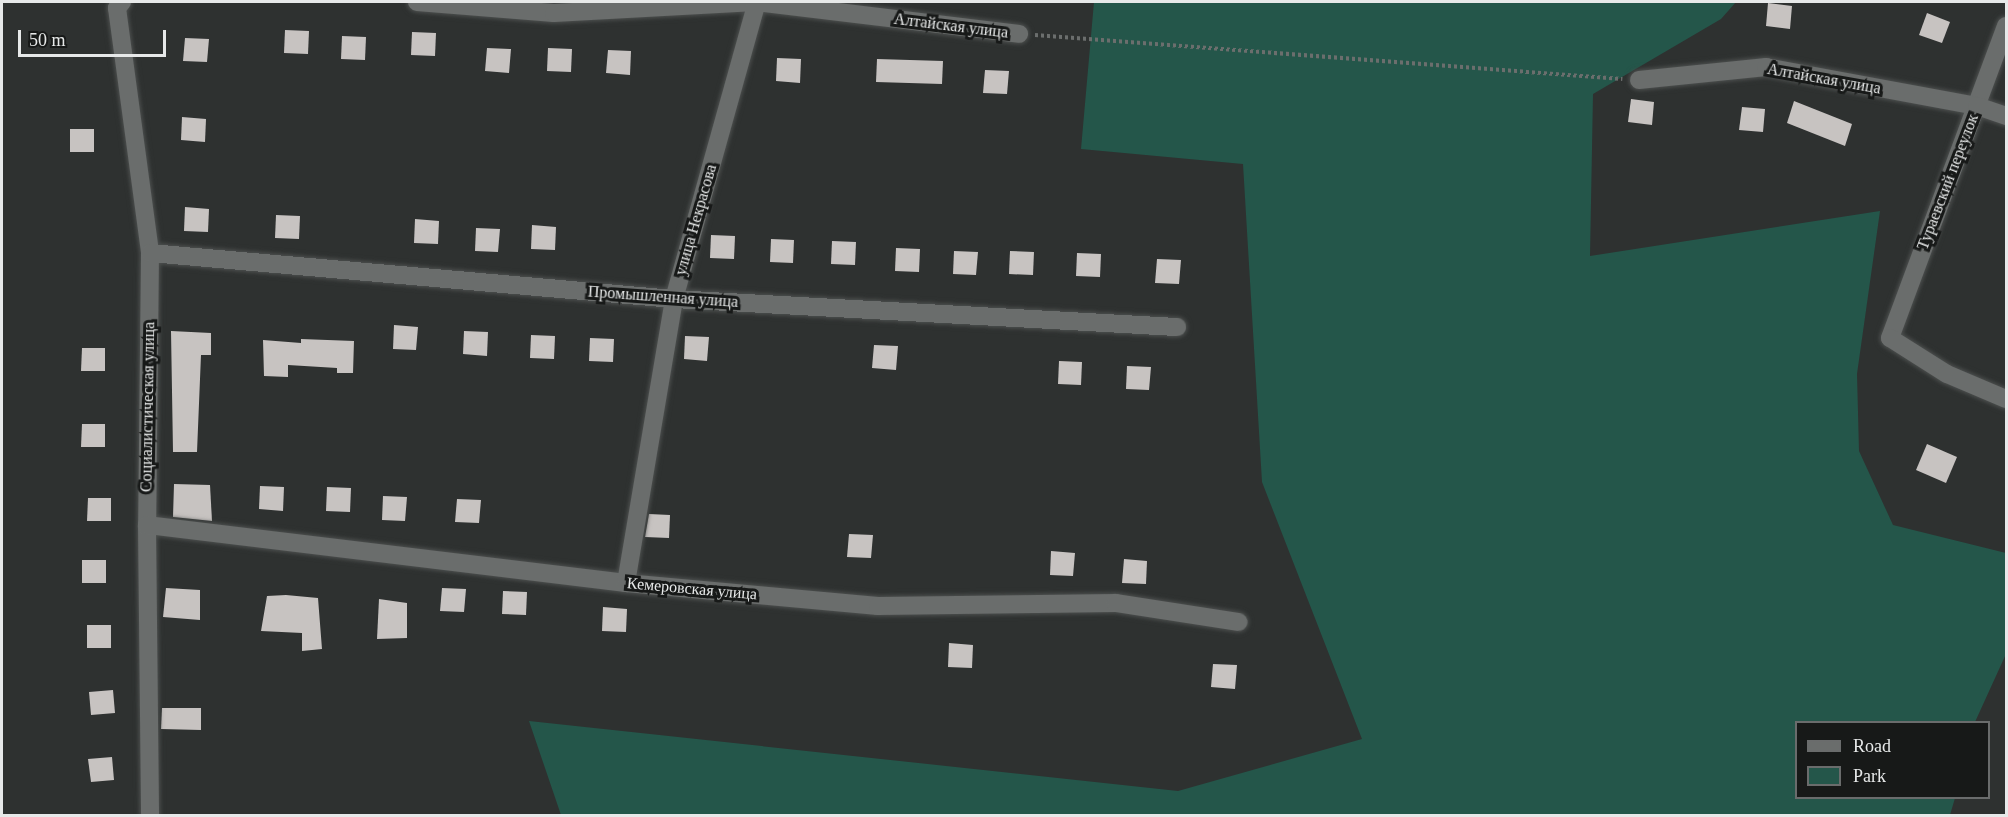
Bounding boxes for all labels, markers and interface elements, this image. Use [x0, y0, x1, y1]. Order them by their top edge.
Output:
street label: Алтайская улица [893, 9, 1009, 43]
scale bar [21, 18, 170, 56]
text: 50 m [29, 30, 66, 50]
street label: Алтайская улица [1766, 60, 1882, 98]
street label: Тураевский переулок [1913, 111, 1983, 253]
street label: улица Некрасова [671, 162, 721, 278]
street label: Промышленная улица [587, 282, 739, 312]
street label: Социалистическая улица [137, 322, 159, 492]
street label: Кемеровская улица [626, 574, 758, 604]
legend [1795, 721, 1990, 799]
text: Road [1853, 736, 1891, 756]
text: Park [1853, 766, 1886, 786]

